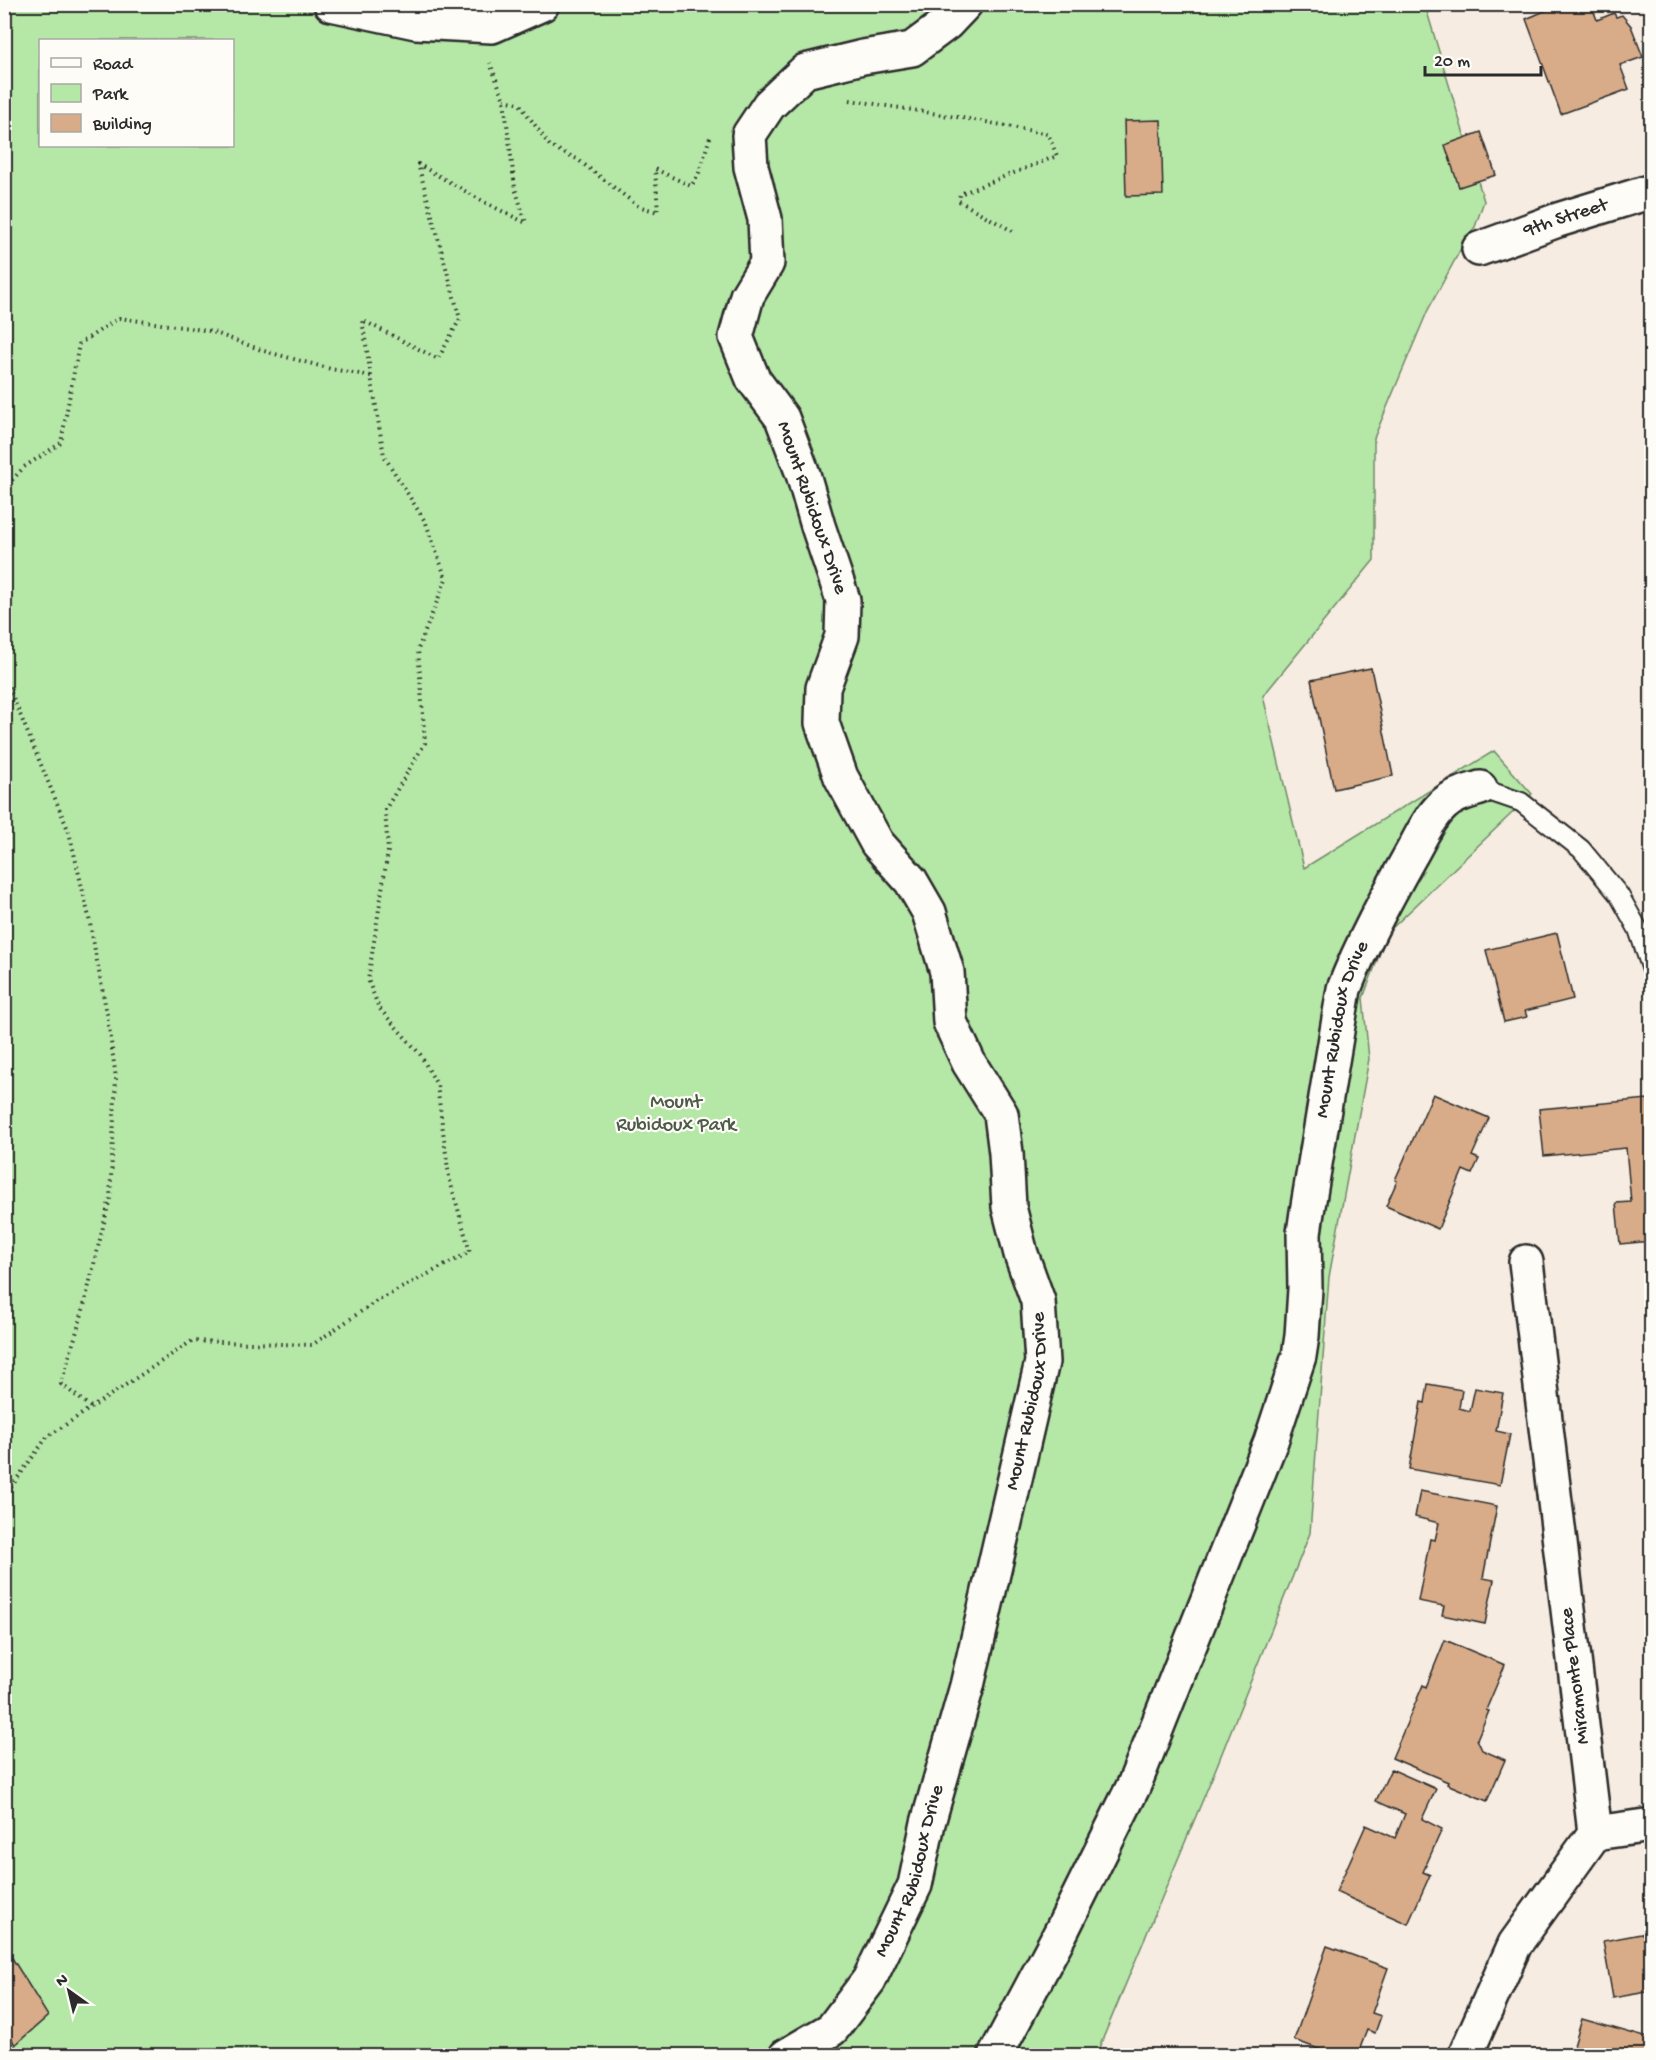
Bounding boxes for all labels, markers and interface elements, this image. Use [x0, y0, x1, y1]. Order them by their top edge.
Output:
legend [39, 39, 234, 147]
scale bar [1425, 39, 1540, 77]
text: 20 m [1434, 52, 1470, 73]
text: Road [93, 55, 134, 76]
text: Park [92, 85, 129, 106]
text: Building [92, 115, 152, 136]
street label: 9th Street [1520, 193, 1612, 243]
street label: Mount Rubidoux Drive [771, 419, 852, 598]
street label: Mount Rubidoux Drive [1311, 937, 1375, 1120]
park label: Mount Rubidoux Park [616, 1092, 738, 1138]
street label: Mount Rubidoux Drive [1001, 1311, 1054, 1493]
street label: Miramonte Place [1556, 1606, 1596, 1746]
street label: Mount Rubidoux Drive [870, 1782, 950, 1961]
north arrow [39, 1961, 99, 2021]
text: N [53, 1970, 73, 1992]

